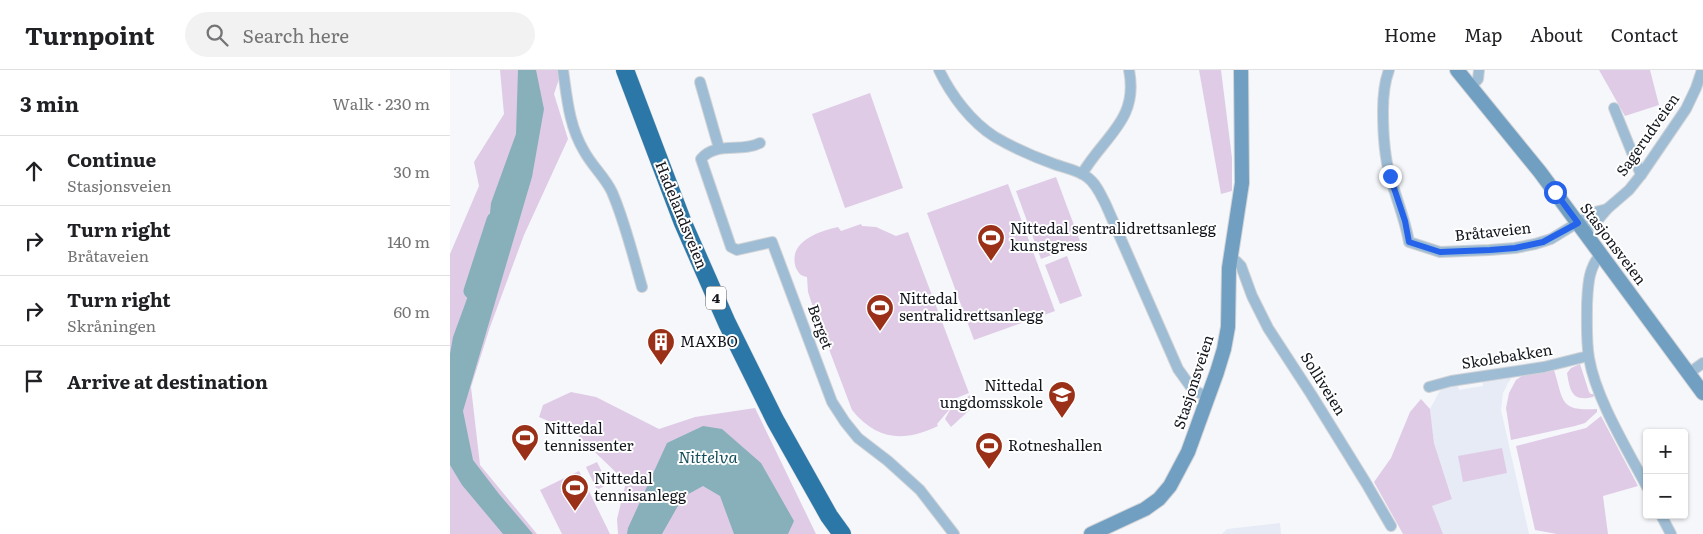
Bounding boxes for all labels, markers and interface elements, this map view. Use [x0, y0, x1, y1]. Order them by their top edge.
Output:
search box [185, 12, 535, 57]
text: Turnpoint [25, 17, 155, 52]
icon: search [203, 21, 231, 49]
text: Search here [243, 21, 349, 49]
text: Home [1384, 21, 1436, 48]
text: Map [1464, 21, 1502, 48]
text: About [1530, 21, 1583, 48]
text: Contact [1611, 21, 1678, 48]
text: 3 min [20, 87, 79, 118]
street label: Sagerudveien [1610, 88, 1684, 180]
text: Walk · 230 m [333, 91, 430, 115]
text: Continue [67, 145, 156, 173]
icon: ahead [20, 157, 48, 185]
street label: Hadelandsveien [650, 157, 715, 272]
text: 30 m [393, 159, 430, 183]
route end [1379, 165, 1402, 188]
text: Stasjonsveien [67, 173, 172, 197]
route start [1544, 181, 1567, 204]
street label: Stasjonsveien [1576, 197, 1653, 289]
text: Turn right [67, 215, 171, 243]
street label: Bråtaveien [1453, 215, 1532, 246]
place label: Nittedal sentralidrettsanlegg kunstgress [1010, 216, 1217, 256]
sports icon: Nittedal sentralidrettsanlegg kunstgress [976, 223, 1006, 262]
icon: right [20, 227, 48, 255]
text: 140 m [387, 229, 430, 253]
text: Bråtaveien [67, 243, 149, 267]
text: Turn right [67, 285, 171, 313]
place label: Nittedal sentralidrettsanlegg [899, 286, 1044, 326]
road number: 4 [706, 287, 726, 310]
sports icon: Nittedal sentralidrettsanlegg [865, 293, 895, 332]
icon: right [20, 297, 48, 325]
text: 60 m [393, 299, 430, 323]
street label: Berget [803, 301, 840, 352]
text: Skråningen [67, 313, 156, 337]
building icon: MAXBO [646, 327, 676, 366]
place label: MAXBO [680, 329, 738, 352]
street label: Stasjonsveien [1166, 331, 1219, 432]
street label: Skolebakken [1460, 337, 1554, 374]
street label: Solliveien [1296, 347, 1353, 419]
icon: arrive [20, 367, 48, 395]
text: Arrive at destination [67, 367, 268, 395]
place label: Nittedal ungdomsskole [940, 373, 1043, 413]
school or university icon: Nittedal ungdomsskole [1047, 380, 1077, 419]
place label: Nittedal tennissenter [544, 416, 634, 456]
sports icon: Nittedal tennissenter [510, 423, 540, 462]
map controls [1643, 429, 1688, 519]
button: + [1643, 429, 1688, 474]
sports icon: Rotneshallen [974, 431, 1004, 470]
place label: Rotneshallen [1008, 433, 1102, 456]
water label: Nittelva [678, 444, 739, 468]
place label: Nittedal tennisanlegg [594, 466, 687, 506]
sports icon: Nittedal tennisanlegg [560, 473, 590, 512]
button: − [1643, 474, 1688, 519]

